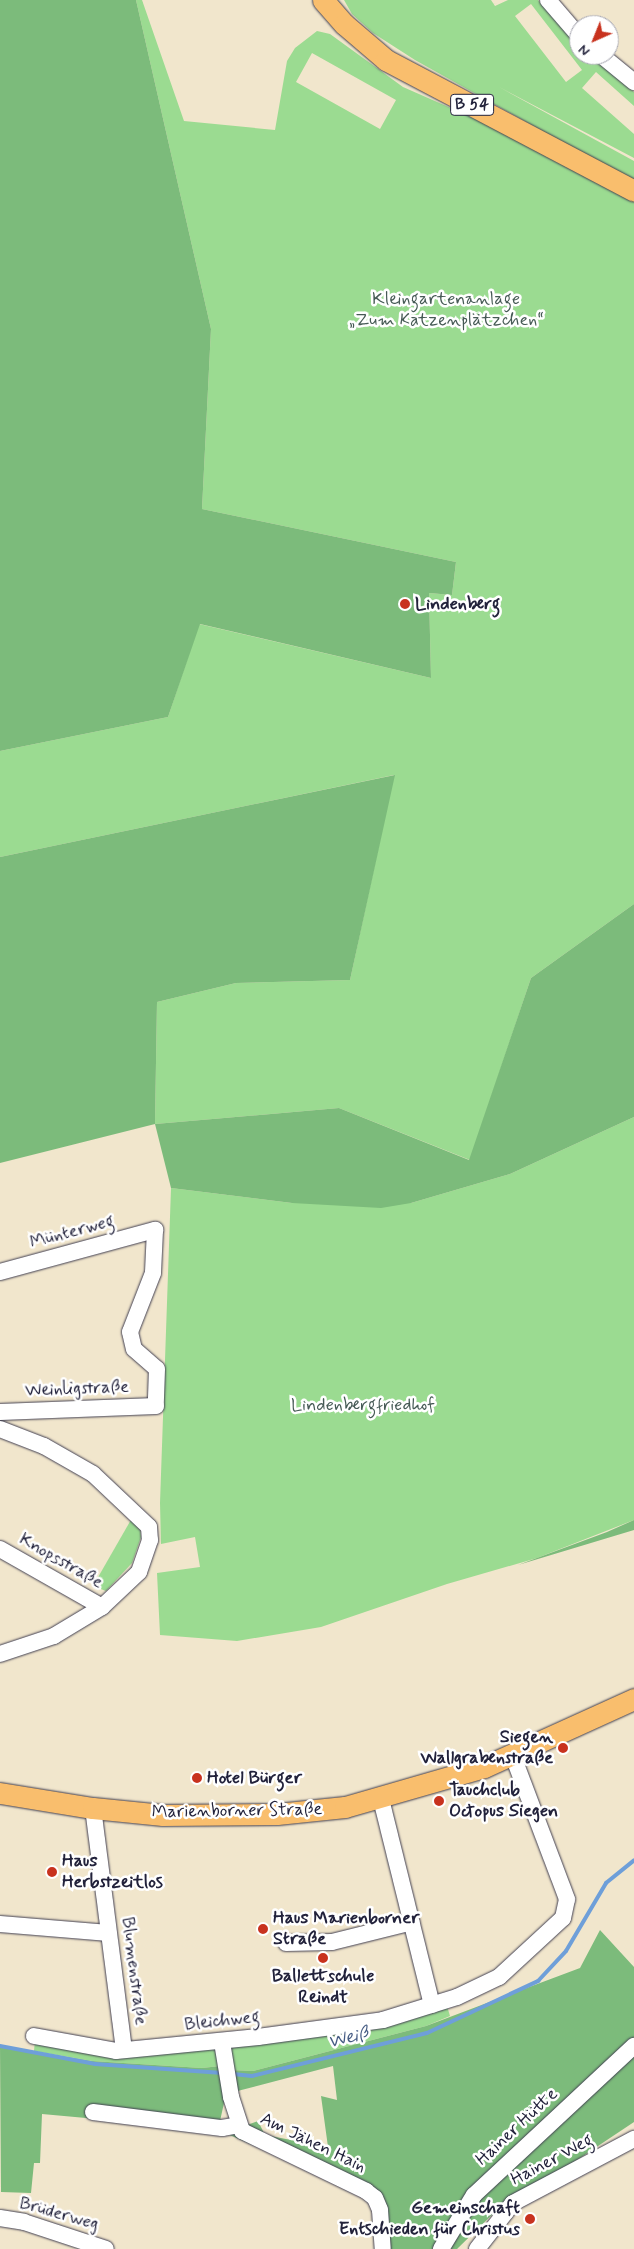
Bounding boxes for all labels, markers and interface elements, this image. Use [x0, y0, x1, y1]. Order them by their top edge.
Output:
north arrow [569, 15, 619, 65]
text: N [575, 40, 594, 60]
road number: B 54 [450, 92, 494, 118]
park label: Kleingartenanlage „Zum Katzenplätzchen“ [352, 289, 540, 332]
place label: Lindenberg [415, 593, 500, 615]
marker: Lindenberg [399, 598, 411, 610]
street label: Münterweg [28, 1210, 116, 1254]
street label: Weinligstraße [25, 1376, 129, 1402]
park label: Lindenbergfriedhof [291, 1394, 435, 1416]
street label: Knopsstraße [15, 1528, 107, 1594]
place label: Siegen Wallgrabenstraße [420, 1727, 553, 1770]
marker: Siegen Wallgrabenstraße [557, 1742, 569, 1754]
place label: Hotel Bürger [207, 1767, 302, 1789]
marker: Hotel Bürger [191, 1772, 203, 1784]
place label: Tauchclub Octopus Siegen [449, 1780, 562, 1822]
marker: Tauchclub Octopus Siegen [433, 1795, 445, 1807]
street label: Marienborner Straße [152, 1799, 322, 1823]
place label: Haus Herbstzeitlos [62, 1851, 163, 1894]
marker: Haus Herbstzeitlos [46, 1866, 58, 1878]
place label: Haus Marienborner Straße [273, 1908, 426, 1950]
street label: Blumenstraße [117, 1916, 151, 2026]
marker: Haus Marienborner Straße [257, 1923, 269, 1935]
marker: Ballettschule Reindt [317, 1952, 329, 1964]
place label: Ballettschule Reindt [272, 1966, 374, 2008]
street label: Bleichweg [183, 2006, 261, 2036]
water label: Weiß [325, 2022, 371, 2054]
street label: Hainer Hütte [472, 2084, 562, 2170]
street label: Am Jähen Hain [255, 2107, 371, 2179]
street label: Hainer Weg [507, 2129, 597, 2191]
street label: Brüderweg [17, 2192, 101, 2236]
place label: Gemeinschaft Entschieden für Christus [333, 2198, 520, 2240]
marker: Gemeinschaft Entschieden für Christus [524, 2213, 536, 2225]

